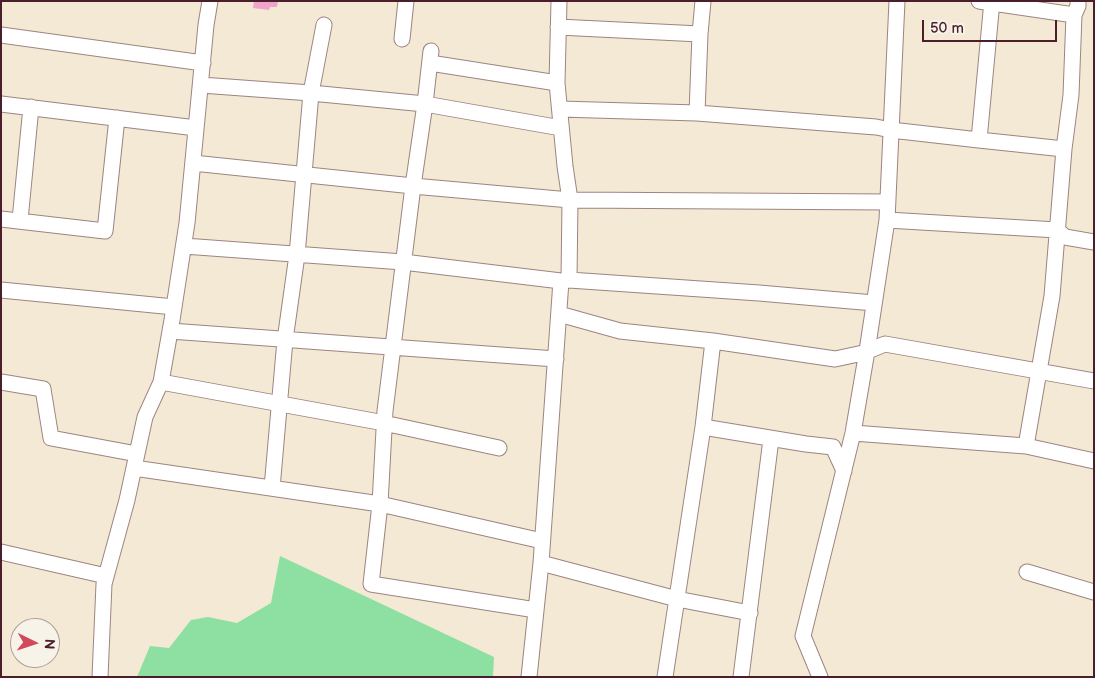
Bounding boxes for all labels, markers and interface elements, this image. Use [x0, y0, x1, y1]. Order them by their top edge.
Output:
scale bar [925, 10, 1060, 42]
text: 50 m [930, 19, 964, 38]
north arrow [10, 618, 60, 668]
text: N [41, 638, 58, 650]

